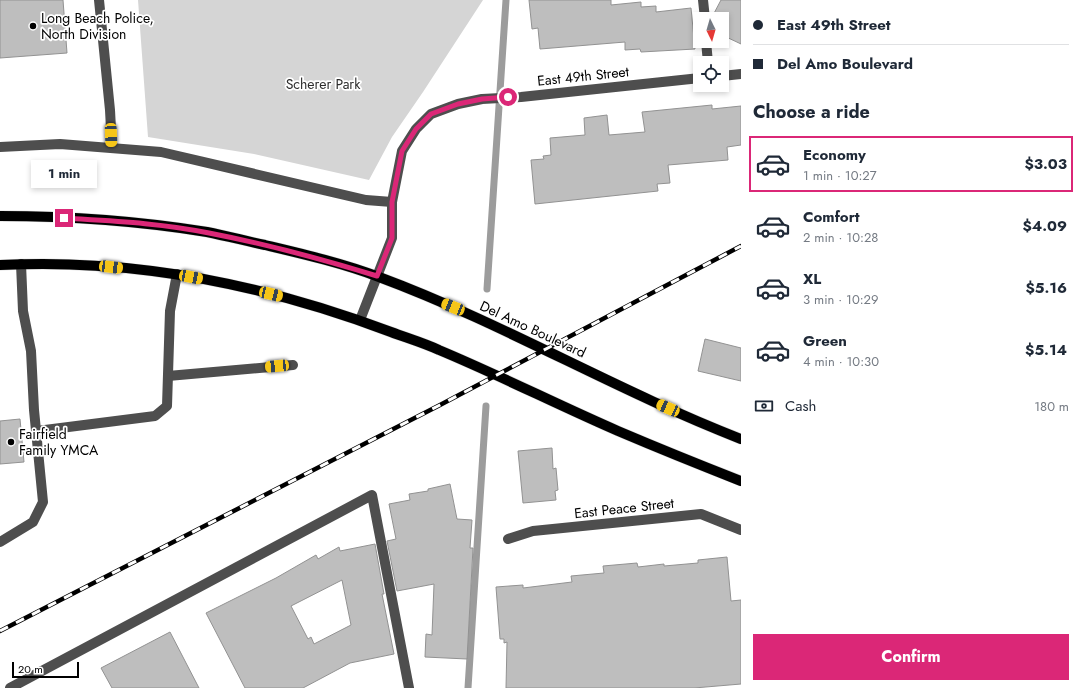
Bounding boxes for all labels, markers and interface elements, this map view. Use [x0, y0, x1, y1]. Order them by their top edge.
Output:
place label: Long Beach Police, North Division [41, 8, 154, 44]
north arrow [693, 12, 729, 48]
map controls [693, 12, 729, 92]
text: East 49th Street [777, 14, 891, 36]
marker: Long Beach Police, North Division [28, 21, 38, 31]
text: Del Amo Boulevard [777, 53, 913, 75]
button: locate [693, 56, 729, 92]
street label: East 49th Street [536, 61, 631, 91]
park label: Scherer Park [286, 74, 361, 94]
route start [499, 88, 517, 106]
text: Choose a ride [753, 99, 870, 125]
car [105, 123, 117, 147]
text: Economy [803, 144, 866, 166]
icon: car [755, 146, 791, 182]
text: $3.03 [1025, 153, 1067, 175]
callout: 1 min [31, 160, 97, 188]
text: 1 min [48, 164, 80, 183]
text: 1 min · 10:27 [803, 166, 877, 185]
text: Comfort [803, 206, 860, 228]
icon: car [755, 208, 791, 244]
route end [55, 209, 73, 227]
text: $4.09 [1022, 215, 1067, 237]
text: 2 min · 10:28 [803, 228, 878, 247]
car [98, 260, 124, 274]
text: XL [803, 268, 821, 290]
car [178, 269, 204, 285]
icon: car [755, 270, 791, 306]
text: $5.16 [1025, 277, 1067, 299]
car [258, 285, 284, 303]
text: 3 min · 10:29 [803, 290, 878, 309]
street label: Del Amo Boulevard [477, 296, 589, 362]
car [440, 297, 466, 317]
text: Green [803, 330, 847, 352]
icon: car [755, 332, 791, 368]
text: $5.14 [1025, 339, 1067, 361]
text: 4 min · 10:30 [803, 352, 879, 371]
car [265, 359, 289, 373]
icon: cash [753, 395, 775, 417]
text: Cash [785, 395, 816, 417]
text: 180 m [1034, 397, 1069, 416]
car [655, 398, 681, 418]
place label: Fairfield Family YMCA [19, 424, 99, 460]
marker: Fairfield Family YMCA [6, 437, 16, 447]
street label: East Peace Street [573, 493, 676, 523]
button: Confirm [753, 634, 1069, 680]
scale bar [12, 660, 79, 679]
text: 20 m [18, 661, 43, 677]

